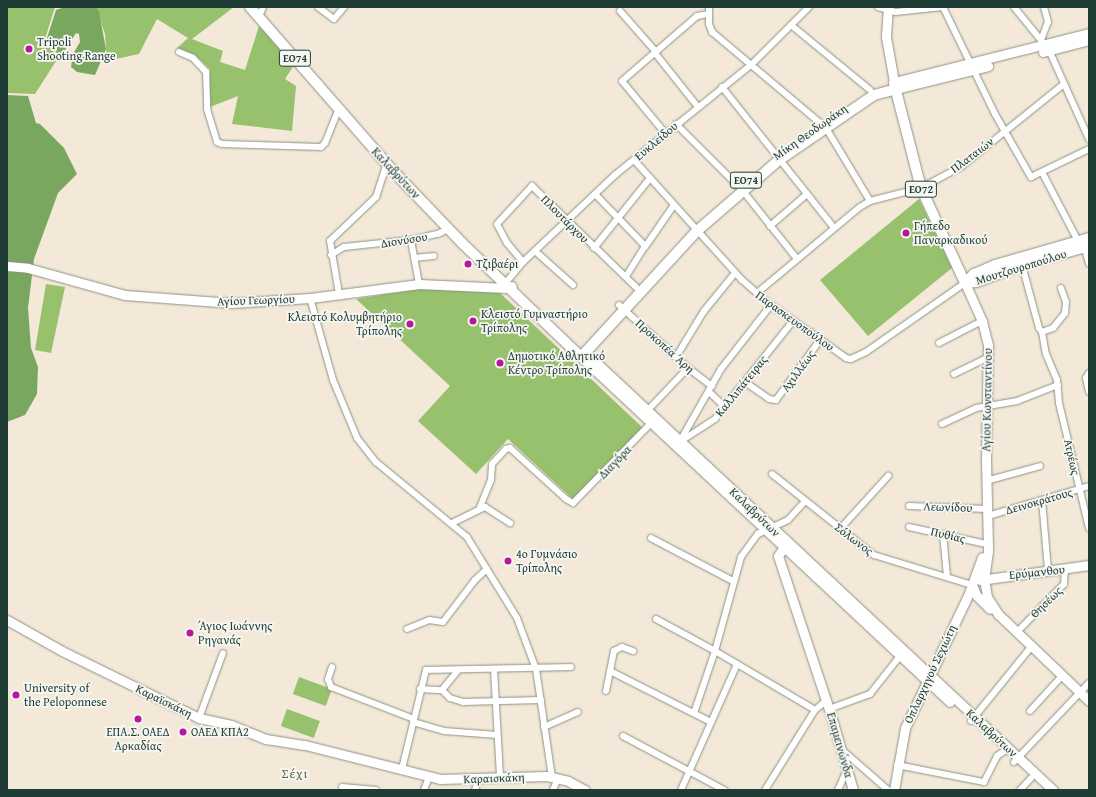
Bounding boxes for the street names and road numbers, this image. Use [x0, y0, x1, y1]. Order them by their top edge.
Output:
road number: ΕΟ74 [278, 49, 312, 67]
street label: Μίκη Θεοδωράκη [770, 101, 850, 163]
street label: Ευκλείδου [631, 119, 681, 163]
street label: Πλαταιών [948, 134, 996, 176]
street label: Καλαβρύτων [369, 144, 423, 202]
road number: ΕΟ74 [729, 171, 763, 189]
road number: ΕΟ72 [904, 180, 938, 198]
street label: Πλουτάρχου [538, 192, 592, 246]
street label: Διονύσου [380, 229, 428, 251]
street label: Μουτζουροπούλου [974, 246, 1068, 288]
street label: Παρασκευοπούλου [753, 288, 837, 354]
street label: Αγίου Γεωργίου [217, 291, 295, 309]
street label: Προκοπέα Άρη [633, 316, 697, 376]
street label: Αχιλλέως [778, 347, 818, 395]
street label: Αγίου Κωνσταντίνου [979, 348, 995, 452]
street label: Καλλιπάτειρας [712, 353, 770, 419]
street label: Ατρέως [1061, 438, 1083, 476]
street label: Διαγόρα [596, 442, 634, 482]
street label: Καλαβρύτων [727, 484, 783, 540]
street label: Δεινοκράτους [1004, 485, 1074, 517]
street label: Λεωνίδου [923, 499, 973, 515]
street label: Σόλωνος [832, 520, 876, 558]
street label: Πυθίας [929, 524, 967, 546]
street label: Ερύμανθου [1008, 562, 1066, 582]
street label: Θησέως [1027, 583, 1065, 621]
street label: Οπλαρχηγού Σεχιώτη [901, 622, 959, 726]
street label: Καραϊσκάκη [133, 681, 195, 721]
street label: Καλαβρύτων [963, 706, 1021, 760]
street label: Επαμεινώνδα [824, 711, 856, 779]
street label: Καραισκάκη [463, 770, 525, 786]

